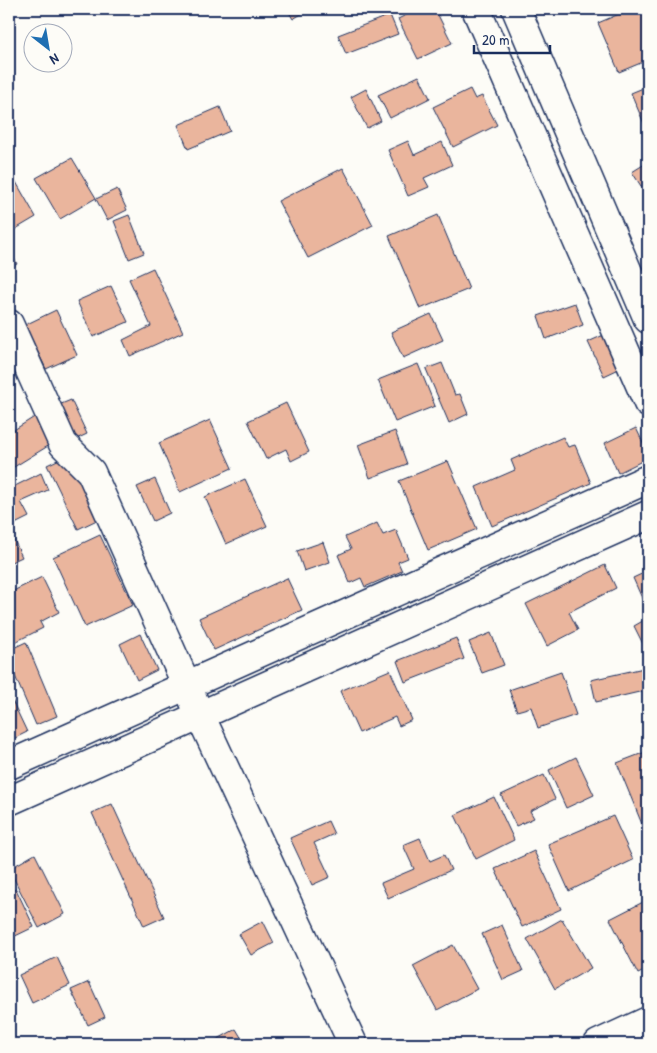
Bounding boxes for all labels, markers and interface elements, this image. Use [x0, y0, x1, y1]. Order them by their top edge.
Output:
north arrow [22, 22, 72, 72]
scale bar [474, 22, 551, 54]
text: 20 m [482, 29, 509, 50]
text: N [46, 50, 63, 70]

